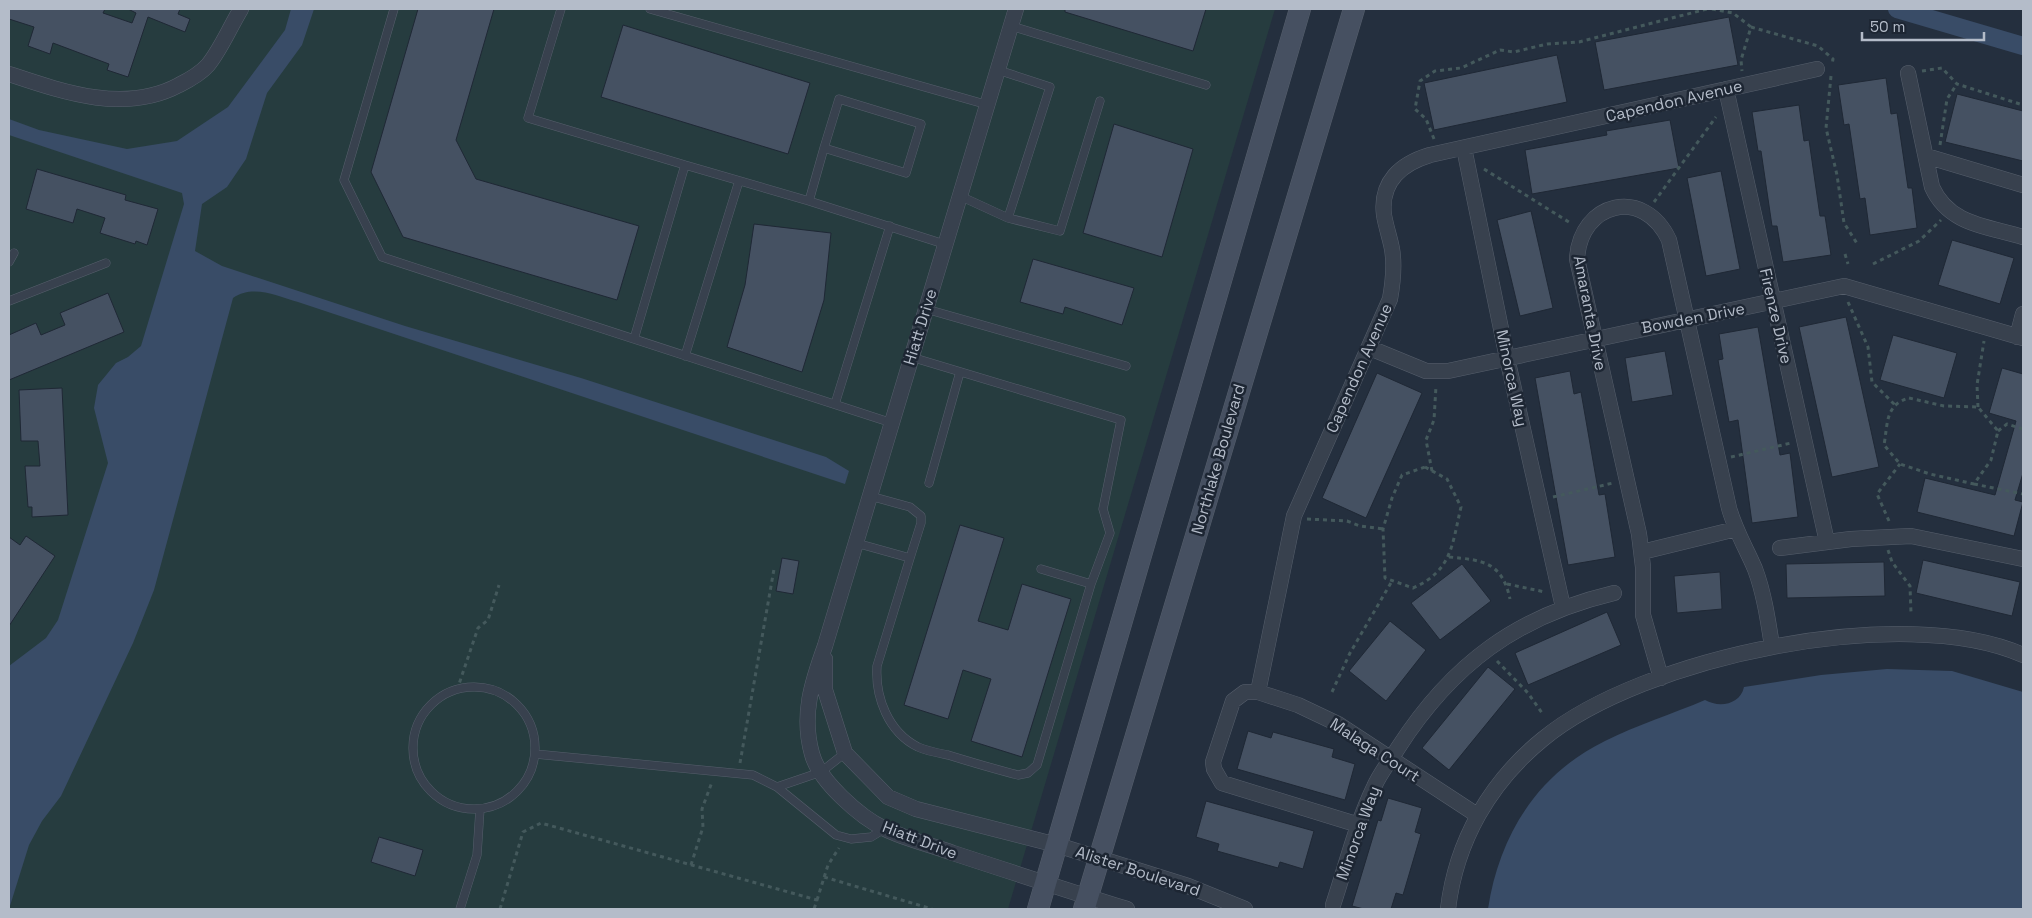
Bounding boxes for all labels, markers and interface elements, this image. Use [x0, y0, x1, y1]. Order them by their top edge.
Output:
scale bar [1862, 10, 1984, 42]
text: 50 m [1870, 17, 1905, 36]
street label: Capendon Avenue [1604, 75, 1744, 127]
street label: Amaranta Drive [1569, 254, 1611, 372]
street label: Firenze Drive [1755, 266, 1797, 366]
street label: Hiatt Drive [898, 286, 942, 368]
street label: Bowden Drive [1639, 298, 1747, 338]
street label: Capendon Avenue [1321, 300, 1397, 436]
street label: Minorca Way [1491, 328, 1533, 428]
street label: Northlake Boulevard [1186, 381, 1250, 537]
street label: Malaga Court [1326, 713, 1424, 787]
street label: Minorca Way [1331, 783, 1385, 883]
street label: Hiatt Drive [880, 816, 960, 864]
street label: Alister Boulevard [1073, 841, 1203, 901]

